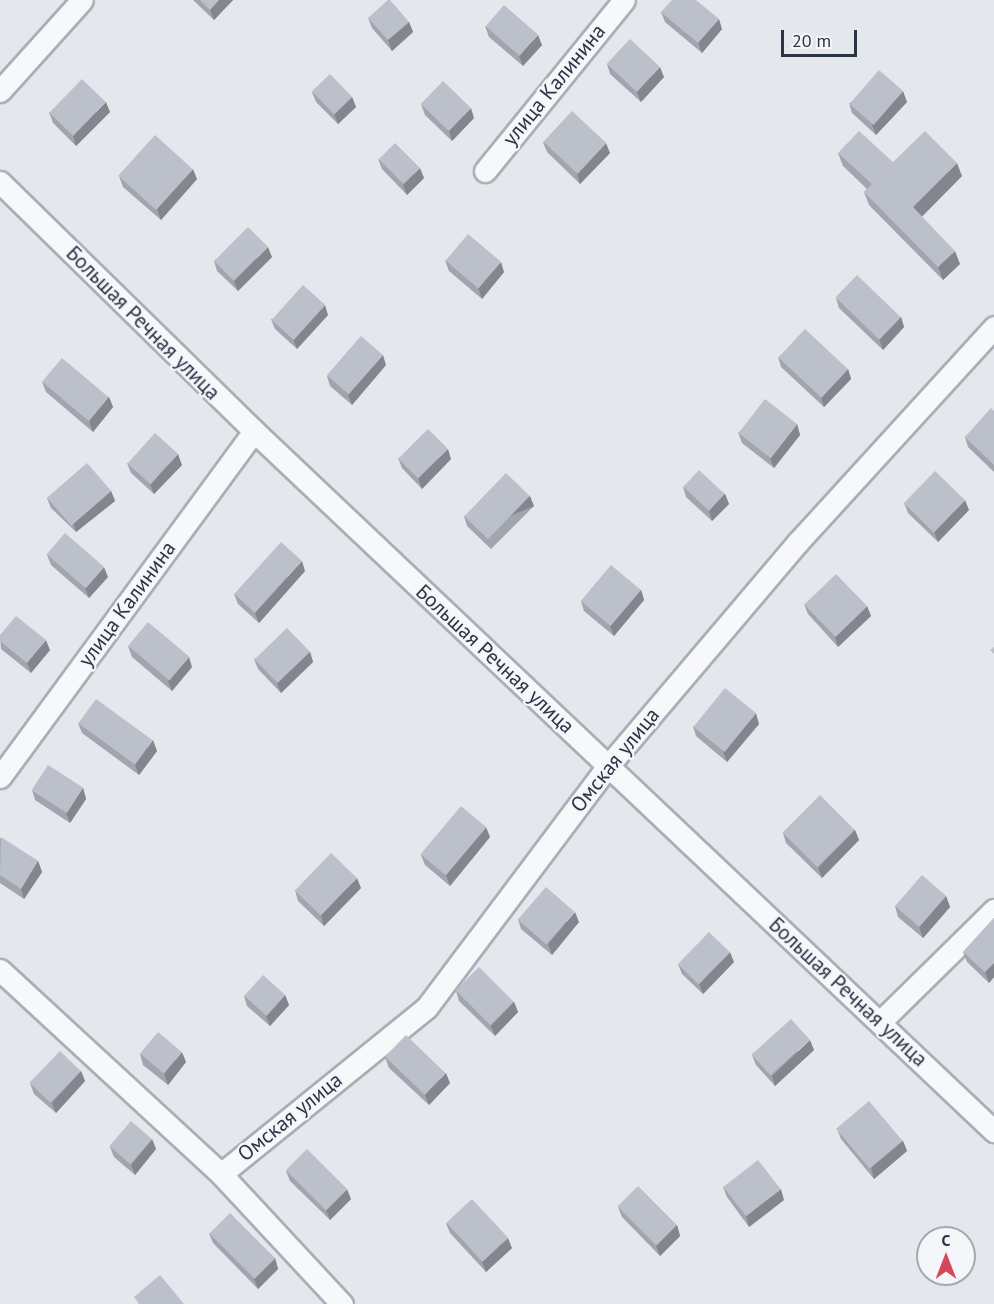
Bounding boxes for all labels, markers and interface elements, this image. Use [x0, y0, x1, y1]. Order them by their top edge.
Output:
scale bar [784, 18, 860, 56]
street label: улица Калинина [497, 19, 611, 151]
text: 20 m [792, 29, 831, 52]
street label: Большая Речная улица [61, 241, 225, 405]
street label: улица Калинина [73, 536, 181, 672]
street label: Большая Речная улица [411, 579, 579, 739]
street label: Омская улица [565, 703, 665, 817]
street label: Большая Речная улица [764, 912, 932, 1072]
street label: Омская улица [233, 1067, 347, 1167]
north arrow [916, 1226, 976, 1286]
text: С [942, 1230, 950, 1250]

